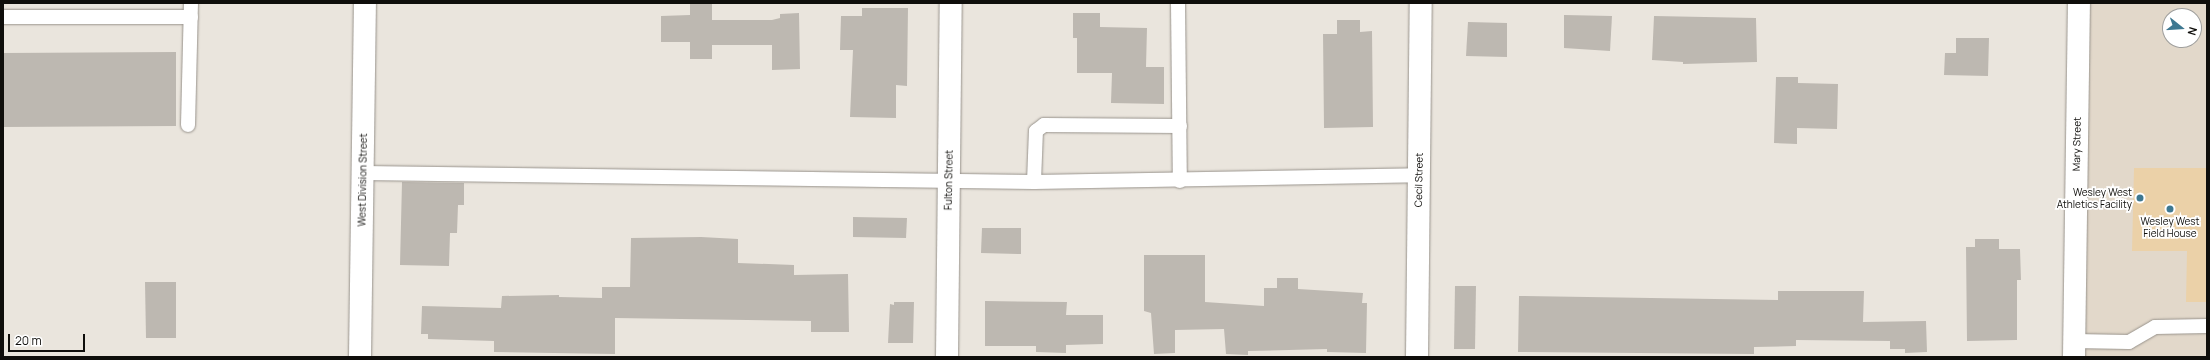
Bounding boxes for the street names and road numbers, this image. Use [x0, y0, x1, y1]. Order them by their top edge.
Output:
street label: Mary Street [2071, 117, 2083, 171]
street label: West Division Street [356, 133, 370, 227]
street label: Fulton Street [942, 150, 956, 210]
street label: Cecil Street [1413, 153, 1425, 207]

